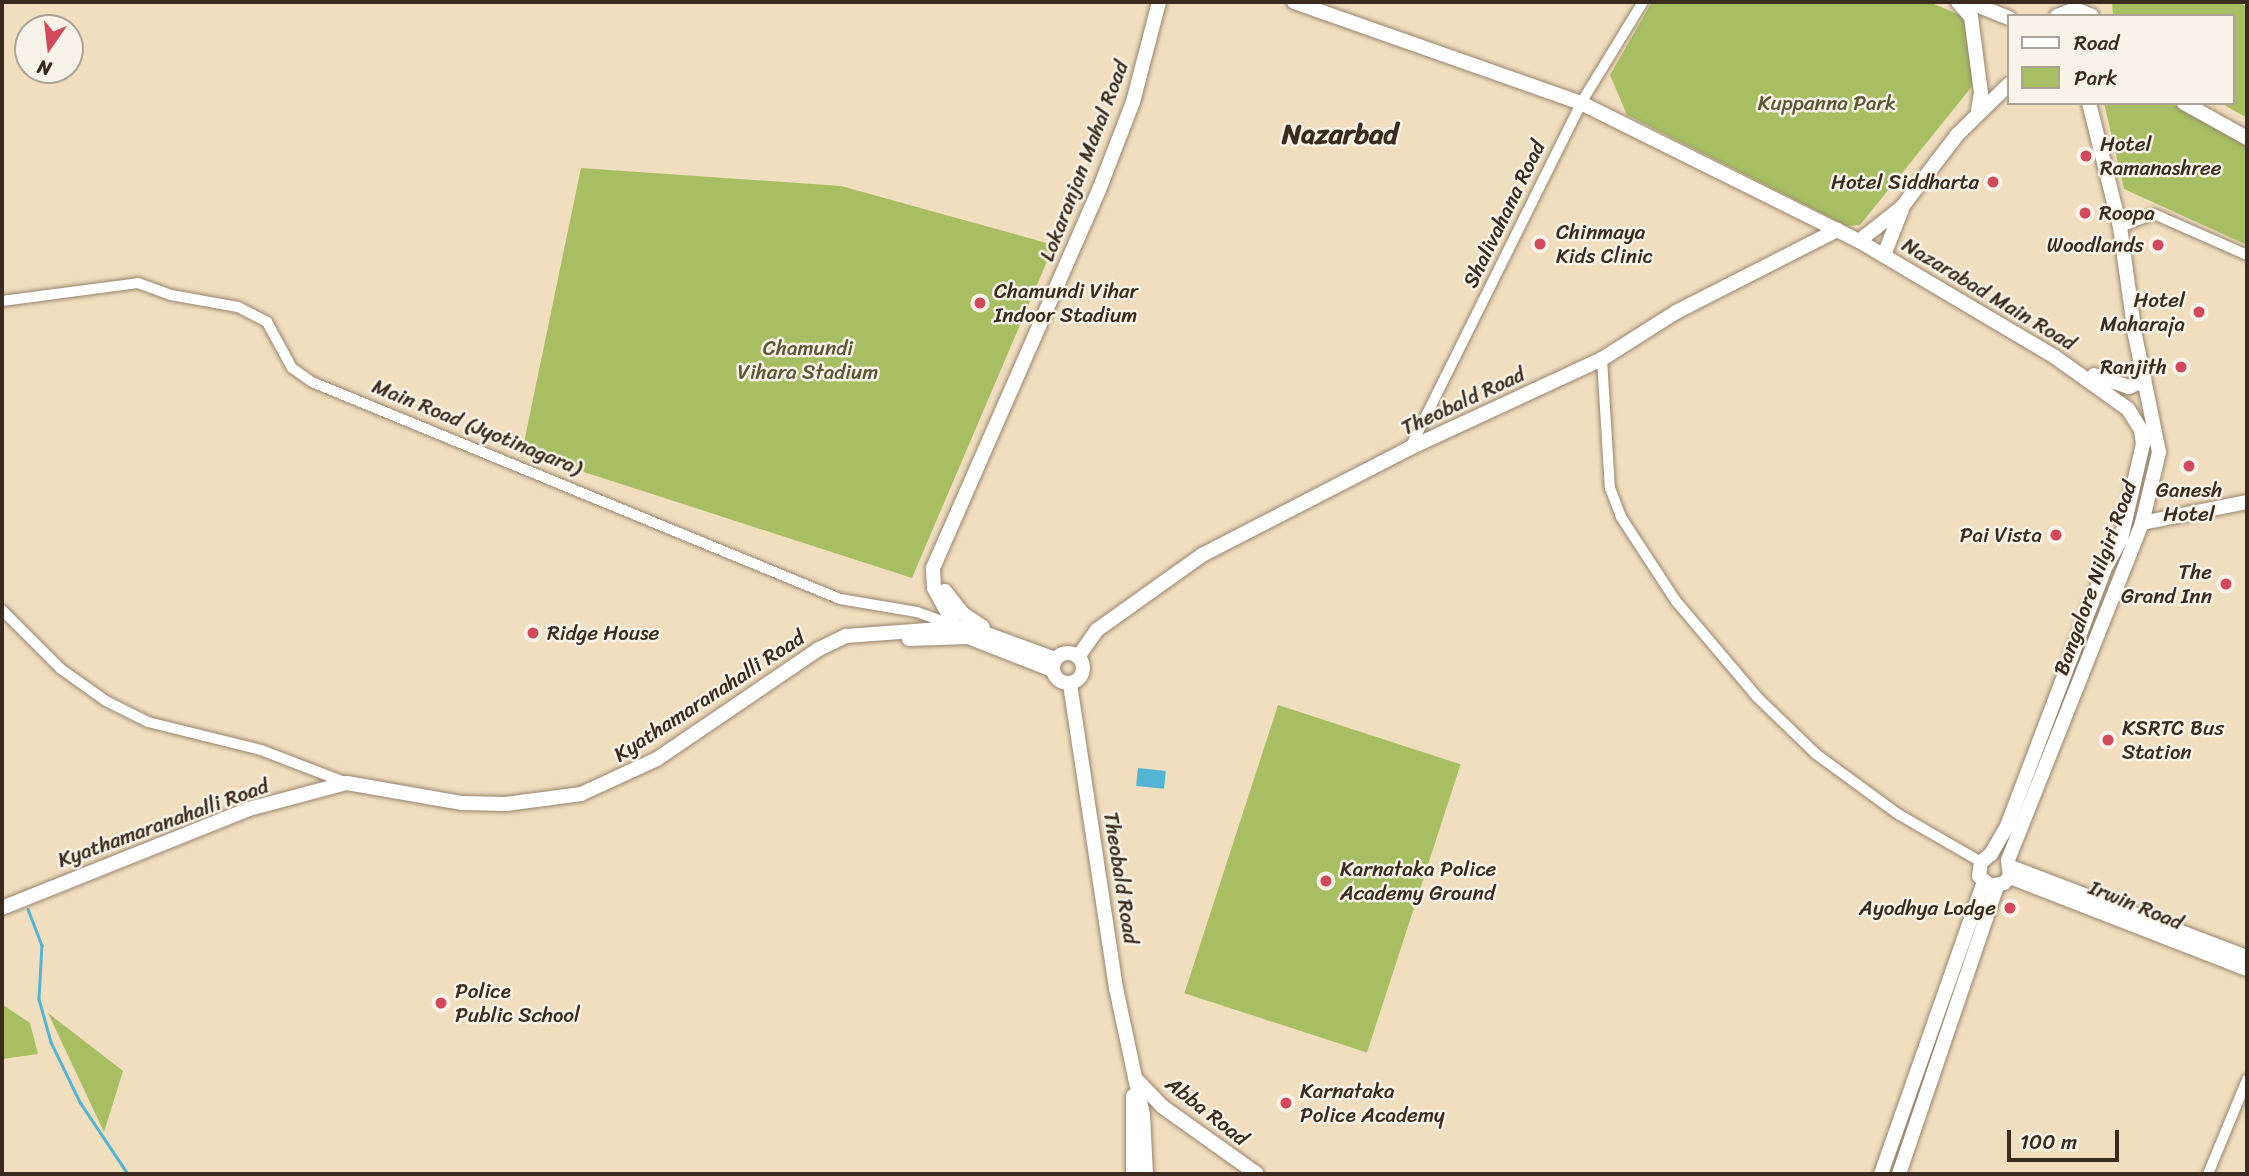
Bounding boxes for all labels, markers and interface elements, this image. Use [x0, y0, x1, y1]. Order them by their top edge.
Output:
north arrow [14, 14, 84, 84]
legend [2008, 14, 2235, 105]
text: Road [2074, 24, 2119, 62]
text: N [34, 50, 55, 86]
street label: Lokaranjan Mahal Road [1034, 57, 1134, 265]
text: Park [2074, 59, 2117, 97]
park label: Kuppanna Park [1758, 90, 1896, 116]
district label: Nazarbad [1282, 117, 1398, 151]
place label: Hotel Ramanashree [2100, 131, 2222, 181]
street label: Shalivahana Road [1457, 136, 1551, 292]
marker: Hotel Ramanashree [2078, 148, 2094, 164]
place label: Hotel Siddharta [1831, 169, 1979, 195]
marker: Hotel Siddharta [1985, 174, 2001, 190]
place label: Roopa [2099, 200, 2155, 226]
marker: Roopa [2077, 205, 2093, 221]
place label: Chinmaya Kids Clinic [1556, 219, 1653, 269]
street label: Nazarabad Main Road [1898, 232, 2080, 356]
place label: Woodlands [2047, 232, 2144, 258]
marker: Chinmaya Kids Clinic [1530, 234, 1550, 254]
marker: Woodlands [2150, 237, 2166, 253]
place label: Chamundi Vihar Indoor Stadium [994, 278, 1138, 328]
place label: Hotel Maharaja [2100, 287, 2185, 337]
marker: Chamundi Vihar Indoor Stadium [972, 295, 988, 311]
marker: Hotel Maharaja [2191, 304, 2207, 320]
park label: Chamundi Vihara Stadium [737, 335, 879, 385]
place label: Ranjith [2100, 354, 2167, 380]
marker: Ranjith [2173, 359, 2189, 375]
street label: Theobald Road [1397, 361, 1529, 441]
street label: Main Road (Jyotinagara) [368, 373, 586, 481]
marker: Ganesh Hotel [2181, 458, 2197, 474]
street label: Bangalore Nilgiri Road [2048, 477, 2142, 679]
place label: Ganesh Hotel [2156, 477, 2222, 527]
place label: Pai Vista [1960, 522, 2042, 548]
marker: Pai Vista [2048, 527, 2064, 543]
place label: The Grand Inn [2121, 559, 2212, 609]
marker: The Grand Inn [2218, 576, 2234, 592]
place label: Ridge House [547, 620, 660, 646]
marker: Ridge House [525, 625, 541, 641]
street label: Kyathamaranahalli Road [609, 625, 809, 767]
place label: KSRTC Bus Station [2122, 715, 2224, 765]
marker: KSRTC Bus Station [2100, 732, 2116, 748]
street label: Kyathamaranahalli Road [54, 773, 272, 873]
street label: Theobald Road [1098, 810, 1144, 946]
place label: Karnataka Police Academy Ground [1340, 856, 1496, 906]
marker: Karnataka Police Academy Ground [1318, 873, 1334, 889]
street label: Irwin Road [2085, 875, 2187, 935]
place label: Ayodhya Lodge [1859, 895, 1996, 921]
marker: Ayodhya Lodge [2002, 900, 2018, 916]
place label: Police Public School [455, 978, 580, 1028]
marker: Police Public School [433, 995, 449, 1011]
street label: Abba Road [1161, 1071, 1253, 1151]
place label: Karnataka Police Academy [1300, 1078, 1445, 1128]
marker: Karnataka Police Academy [1278, 1095, 1294, 1111]
scale bar [2011, 1116, 2123, 1160]
text: 100 m [2020, 1123, 2077, 1161]

